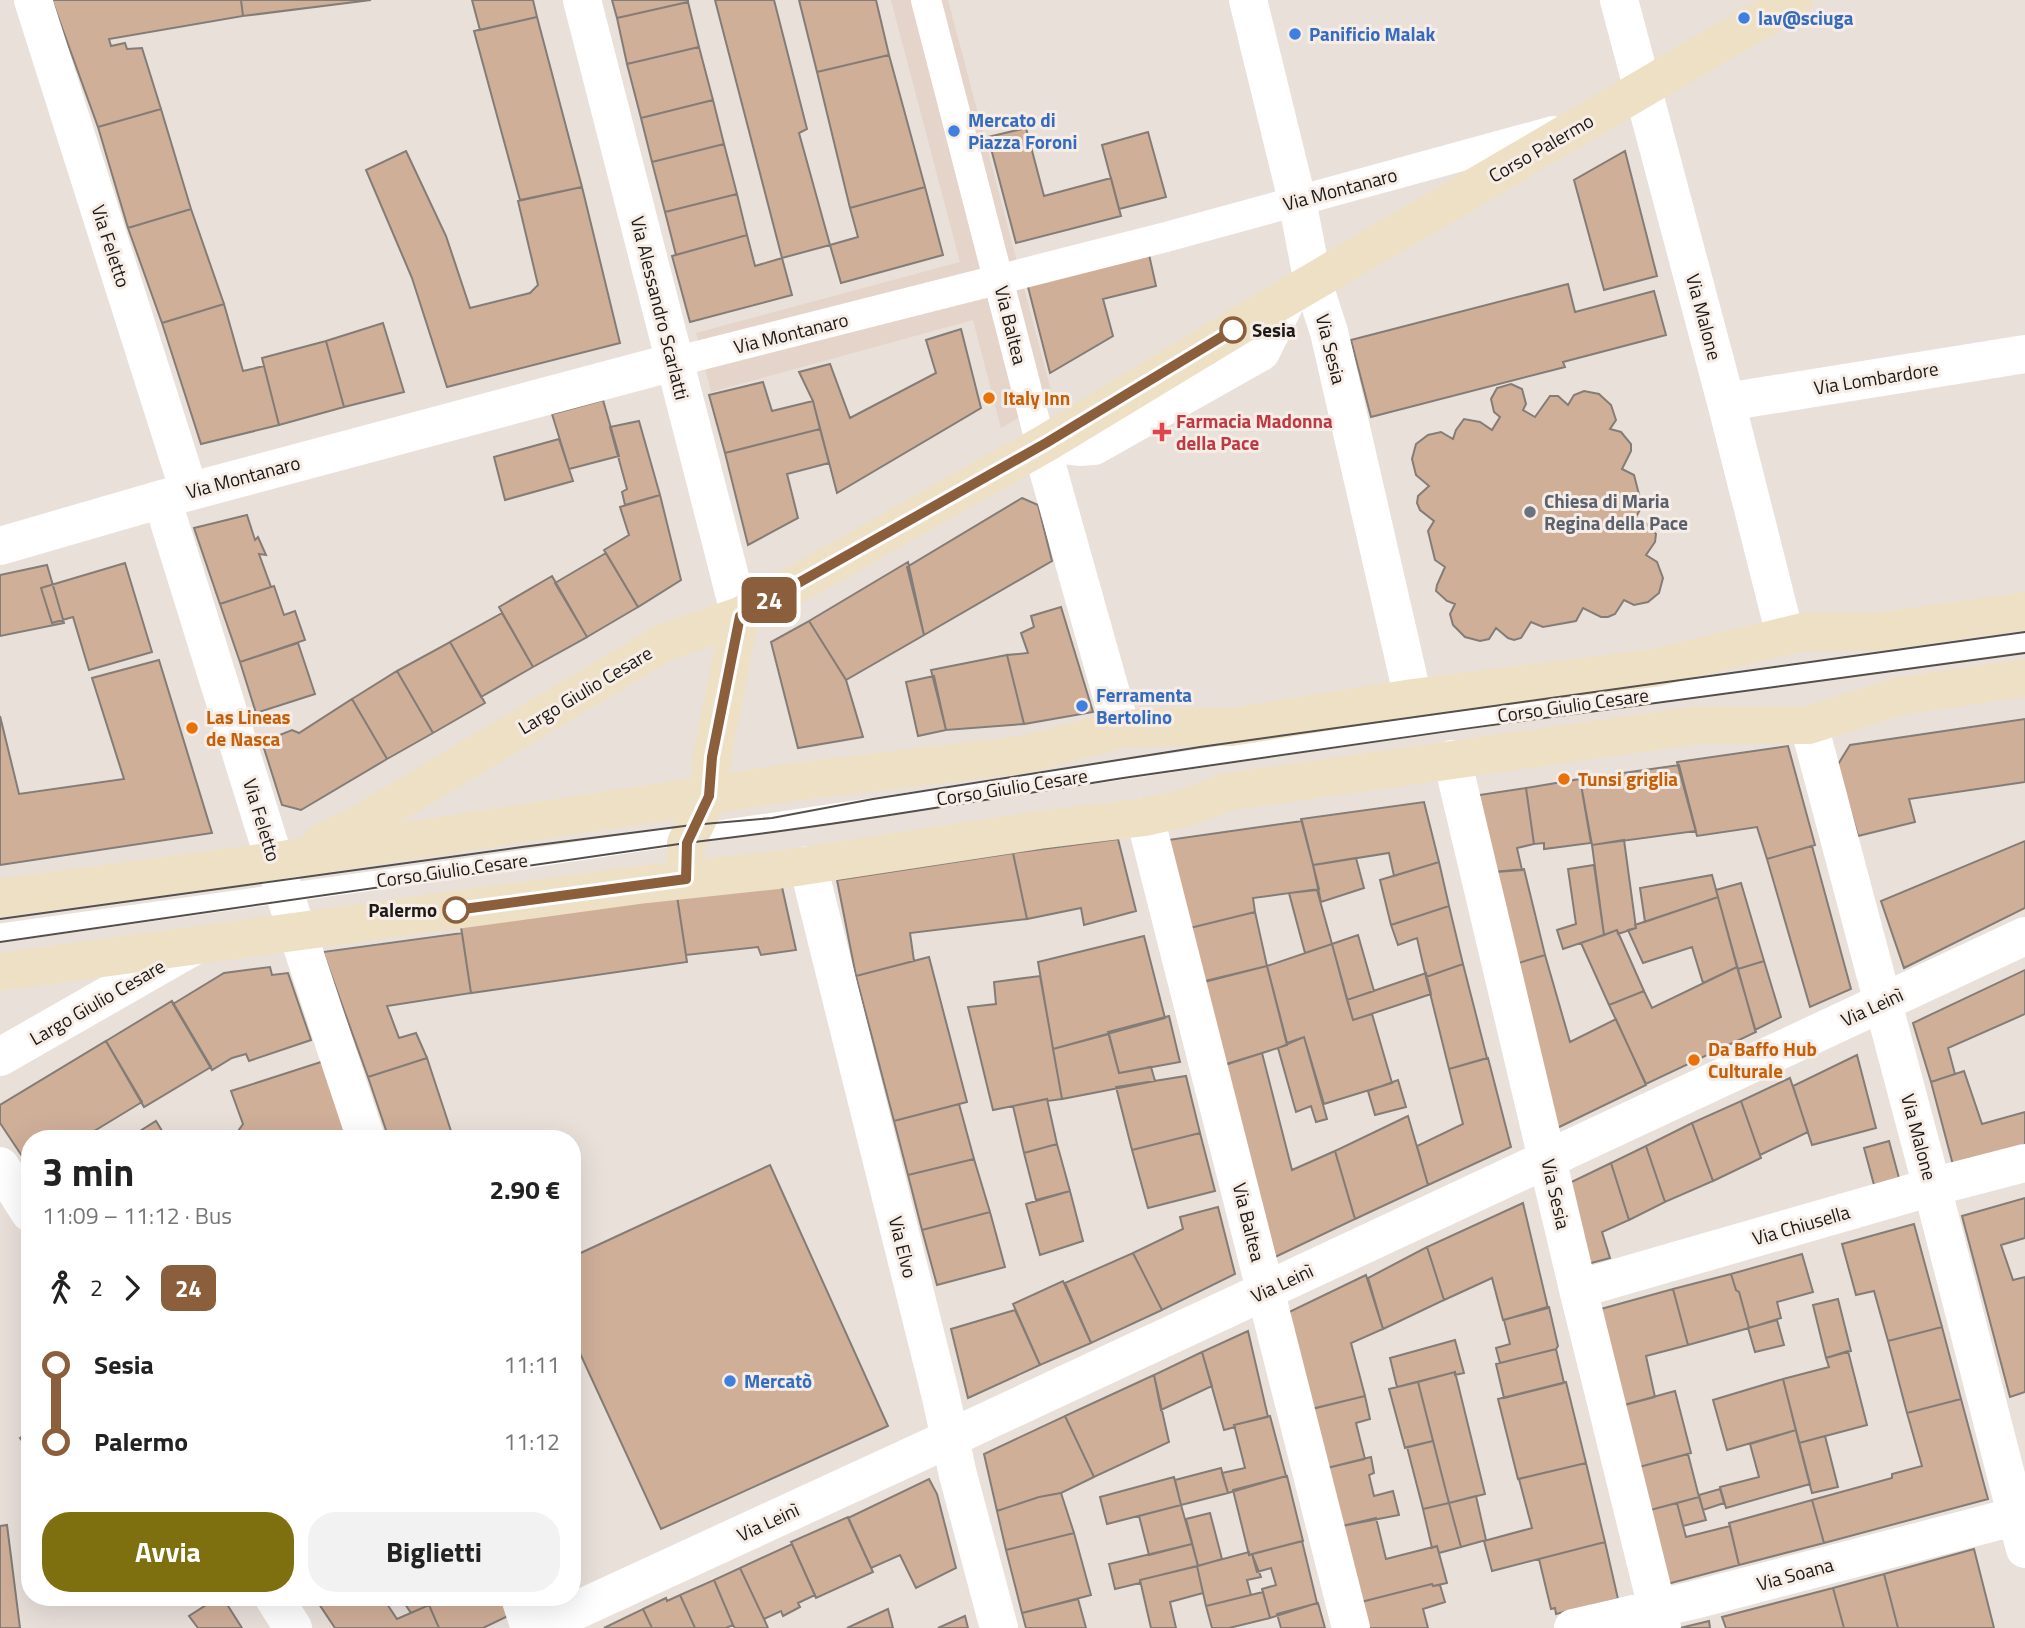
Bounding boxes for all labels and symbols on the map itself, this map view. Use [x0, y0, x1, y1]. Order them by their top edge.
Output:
place label: lav@sciuga [1758, 3, 1854, 32]
marker: lav@sciuga [1736, 10, 1752, 26]
place label: Panificio Malak [1309, 19, 1435, 48]
marker: Panificio Malak [1287, 26, 1303, 42]
place label: Mercato di Piazza Foroni [968, 105, 1077, 156]
street label: Corso Palermo [1483, 106, 1599, 189]
marker: Mercato di Piazza Foroni [946, 123, 962, 139]
street label: Via Montanaro [1279, 159, 1400, 218]
street label: Via Feletto [84, 201, 138, 291]
street label: Via Alessandro Scarlatti [624, 213, 697, 403]
street label: Via Malone [1679, 270, 1730, 363]
street label: Via Baltea [988, 282, 1035, 368]
street label: Via Montanaro [730, 304, 851, 361]
street label: Via Sesia [1309, 311, 1354, 387]
place label: Sesia [1252, 315, 1296, 344]
marker: Sesia [1220, 317, 1246, 343]
street label: Via Lombardore [1812, 353, 1940, 402]
place label: Italy Inn [1003, 383, 1070, 412]
marker: Italy Inn [981, 390, 997, 406]
place label: Farmacia Madonna della Pace [1176, 406, 1333, 457]
marker: Farmacia Madonna della Pace [1154, 424, 1170, 440]
street label: Via Montanaro [182, 447, 303, 506]
place label: Chiesa di Maria Regina della Pace [1544, 486, 1688, 537]
marker: Chiesa di Maria Regina della Pace [1522, 504, 1538, 520]
line badge: 24 [738, 577, 800, 623]
street label: Largo Giulio Cesare [512, 638, 657, 741]
place label: Ferramenta Bertolino [1096, 680, 1192, 731]
street label: Corso Giulio Cesare [1495, 680, 1651, 729]
marker: Ferramenta Bertolino [1074, 698, 1090, 714]
place label: Las Lineas de Nasca [206, 702, 291, 753]
marker: Las Lineas de Nasca [184, 720, 200, 736]
street label: Corso Giulio Cesare [934, 760, 1090, 813]
place label: Tunsi griglia [1578, 764, 1678, 793]
marker: Tunsi griglia [1556, 771, 1572, 787]
street label: Via Feletto [236, 775, 289, 865]
street label: Corso Giulio Cesare [374, 845, 530, 894]
place label: Palermo [368, 895, 437, 924]
marker: Palermo [443, 897, 469, 923]
street label: Largo Giulio Cesare [24, 951, 170, 1052]
street label: Via Leinì [1836, 979, 1908, 1034]
place label: Da Baffo Hub Culturale [1708, 1034, 1817, 1085]
marker: Da Baffo Hub Culturale [1686, 1052, 1702, 1068]
street label: Via Malone [1894, 1090, 1945, 1183]
street label: Via Sesia [1534, 1156, 1579, 1232]
street label: Via Baltea [1226, 1179, 1273, 1265]
street label: Via Chiusella [1749, 1197, 1854, 1252]
street label: Via Elvo [882, 1213, 925, 1281]
street label: Via Leinì [1246, 1255, 1318, 1310]
place label: Mercatò [744, 1366, 812, 1395]
marker: Mercatò [722, 1373, 738, 1389]
street label: Via Leinì [732, 1494, 804, 1549]
street label: Via Soana [1753, 1549, 1837, 1598]

